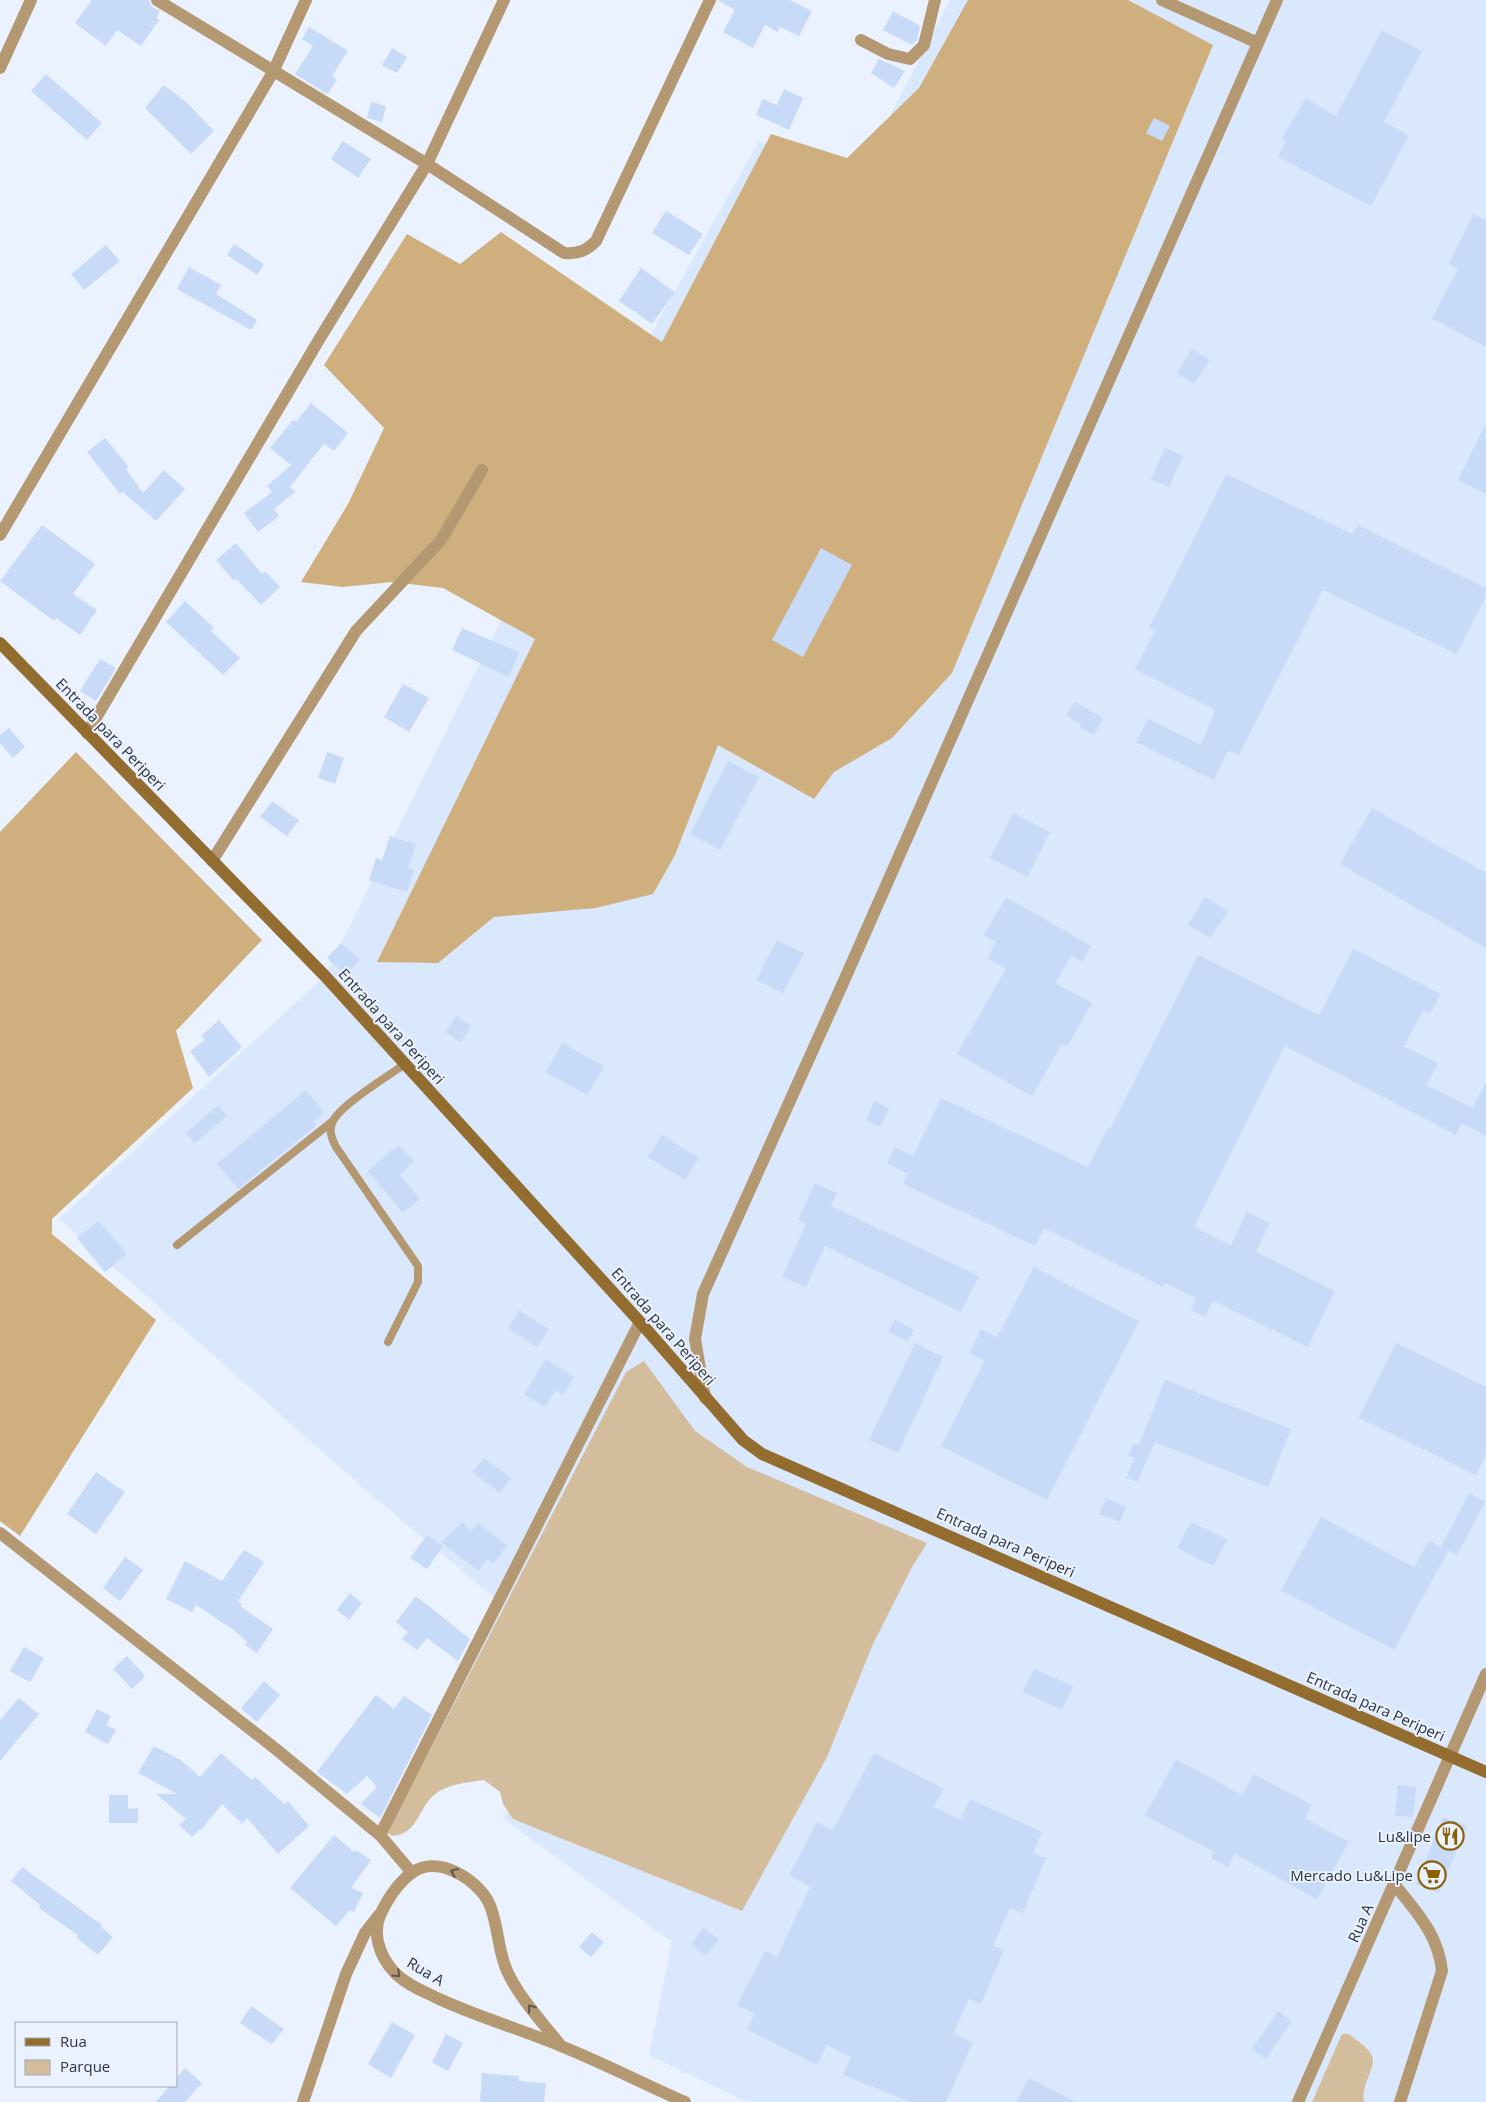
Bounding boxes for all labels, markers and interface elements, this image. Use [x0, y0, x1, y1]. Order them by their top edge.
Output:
street label: Entrada para Periperi [52, 673, 170, 795]
street label: Entrada para Periperi [335, 964, 449, 1088]
street label: Entrada para Periperi [607, 1263, 721, 1389]
street label: Entrada para Periperi [934, 1502, 1078, 1582]
street label: Entrada para Periperi [1304, 1666, 1448, 1746]
restaurant icon: Lu&lipe [1435, 1821, 1465, 1851]
place label: Lu&lipe [1378, 1826, 1431, 1846]
supermarket icon: Mercado Lu&Lipe [1417, 1860, 1447, 1890]
place label: Mercado Lu&Lipe [1290, 1865, 1413, 1885]
one-way arrow [450, 1868, 458, 1878]
street label: Rua A [1343, 1900, 1378, 1945]
street label: Rua A [404, 1952, 449, 1990]
one-way arrow [392, 1968, 401, 1977]
one-way arrow [528, 2005, 536, 2014]
legend [15, 2022, 178, 2087]
text: Rua [60, 2031, 87, 2051]
text: Parque [60, 2056, 110, 2076]

